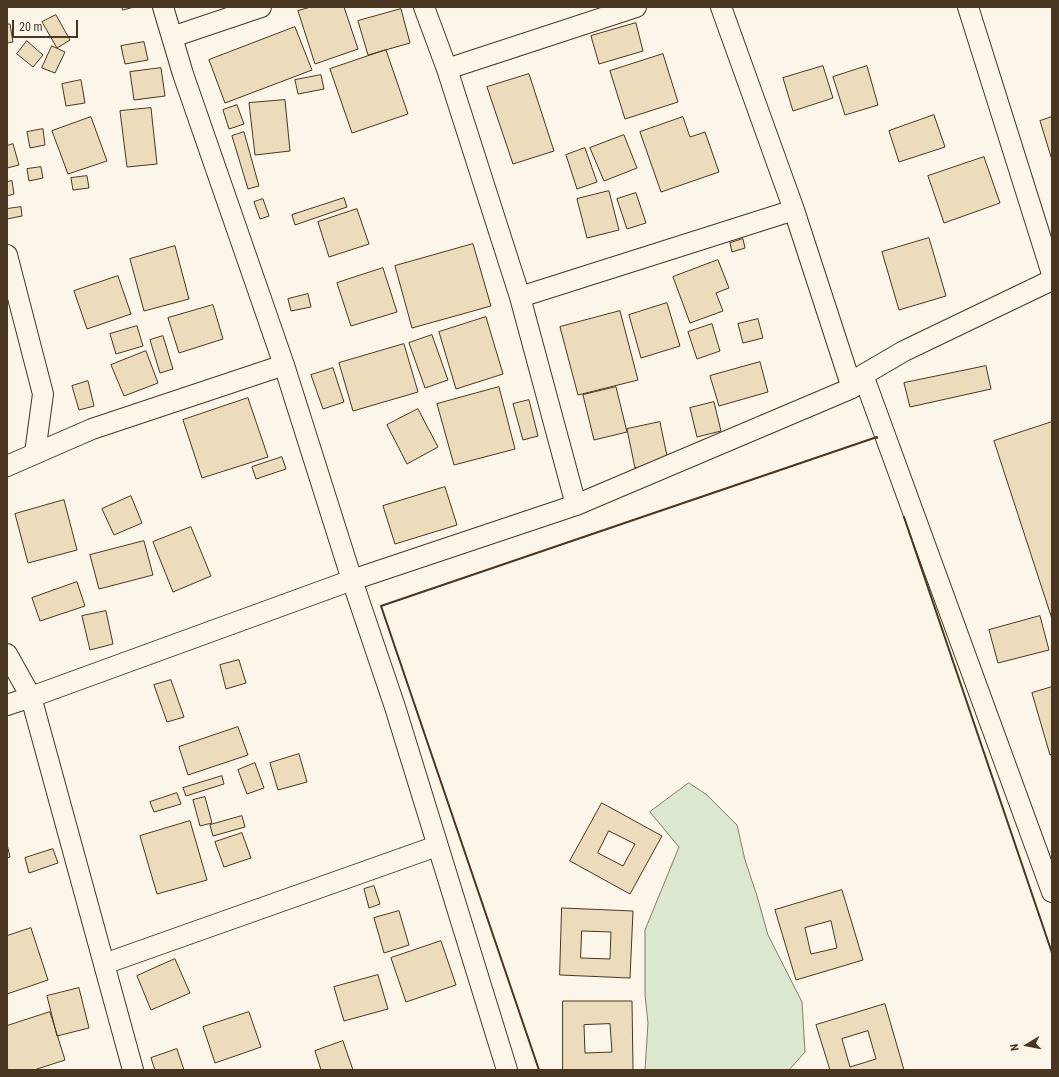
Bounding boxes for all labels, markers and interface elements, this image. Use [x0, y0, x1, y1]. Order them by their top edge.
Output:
scale bar [14, 12, 80, 38]
text: 20 m [19, 20, 43, 34]
north arrow [1007, 1025, 1047, 1065]
text: N [1008, 1043, 1022, 1052]

